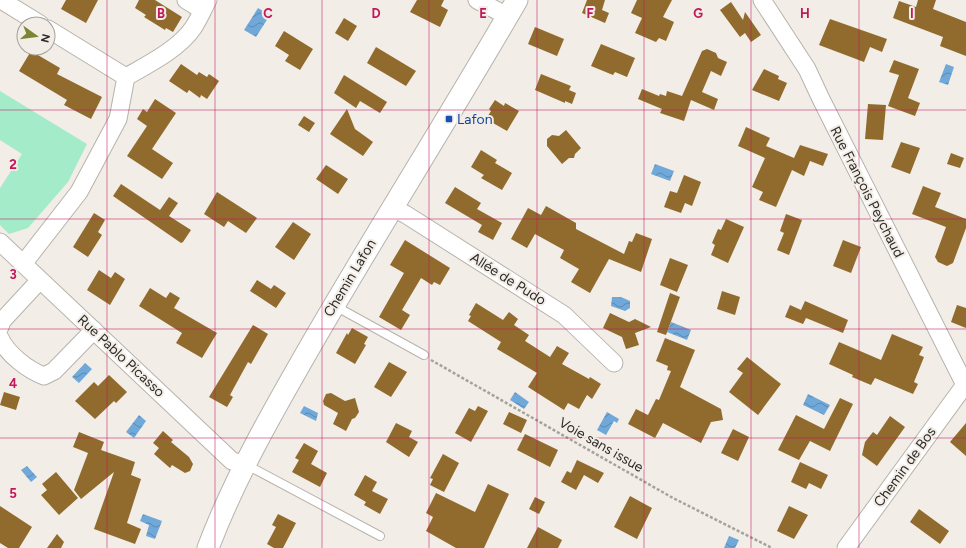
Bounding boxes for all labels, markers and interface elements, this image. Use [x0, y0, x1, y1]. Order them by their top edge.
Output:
text: B [157, 6, 165, 21]
text: C [263, 6, 273, 21]
text: D [371, 6, 381, 21]
text: E [479, 6, 487, 21]
text: F [586, 6, 594, 21]
text: G [693, 6, 703, 21]
text: H [800, 6, 810, 21]
text: I [910, 6, 914, 21]
north arrow [16, 16, 56, 56]
text: N [38, 33, 53, 44]
place label: Lafon [457, 111, 493, 128]
marker: Lafon [444, 114, 454, 124]
street label: Rue François Peychaud [827, 124, 907, 260]
text: 2 [9, 157, 17, 172]
street label: Chemin Lafon [320, 236, 380, 320]
street label: Allée de Pudo [467, 249, 549, 309]
text: 3 [9, 267, 17, 282]
street label: Rue Pablo Picasso [74, 311, 168, 401]
text: 4 [9, 376, 17, 391]
street label: Voie sans issue [556, 414, 647, 476]
street label: Chemin de Bos [870, 424, 940, 510]
text: 5 [9, 486, 17, 501]

